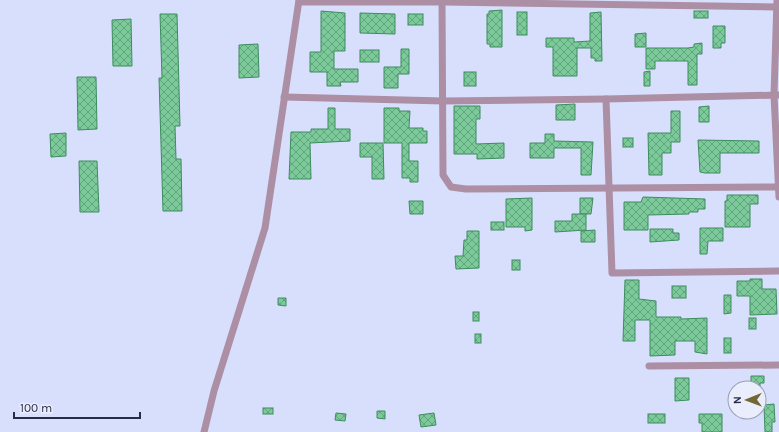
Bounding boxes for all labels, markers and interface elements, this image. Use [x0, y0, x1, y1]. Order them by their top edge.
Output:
north arrow [727, 380, 767, 420]
scale bar [14, 394, 140, 420]
text: N [731, 396, 744, 404]
text: 100 m [20, 401, 52, 415]

